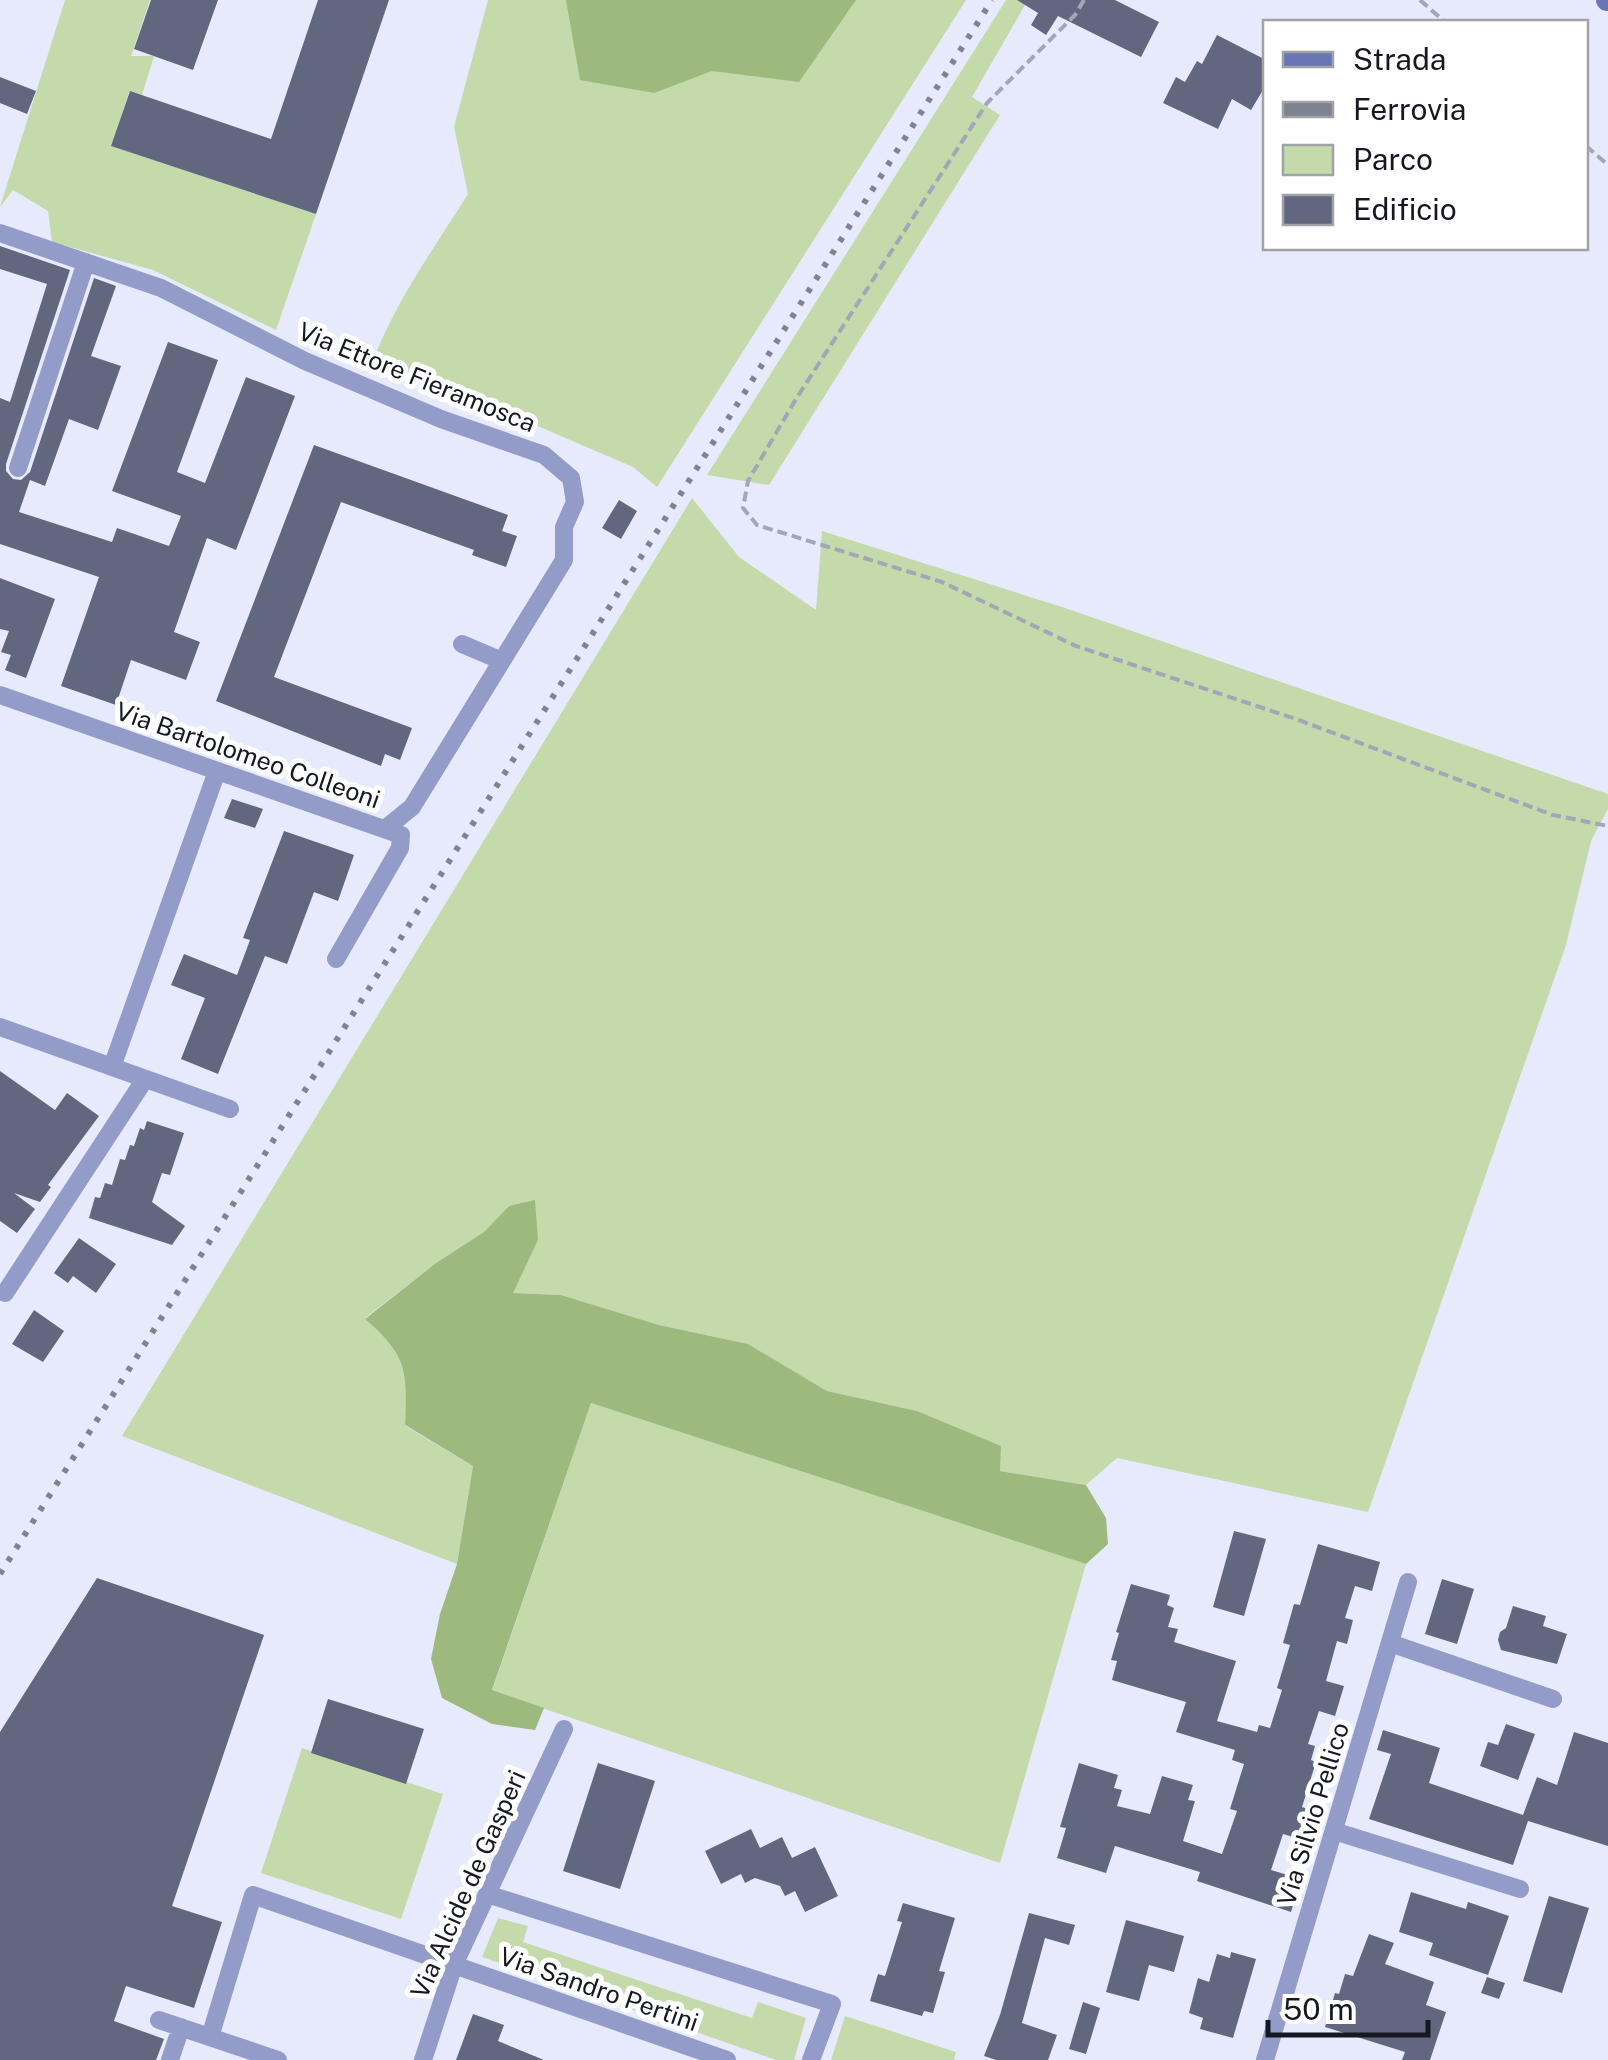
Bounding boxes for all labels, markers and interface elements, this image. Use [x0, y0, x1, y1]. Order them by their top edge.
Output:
legend [1263, 20, 1588, 250]
text: Strada [1353, 41, 1446, 77]
text: Ferrovia [1353, 91, 1466, 127]
text: Parco [1353, 141, 1433, 177]
text: Edificio [1353, 191, 1457, 227]
street label: Via Ettore Fieramosca [294, 316, 540, 438]
street label: Via Bartolomeo Colleoni [112, 696, 384, 814]
street label: Via Silvio Pellico [1271, 1719, 1355, 1909]
street label: Via Alcide de Gasperi [404, 1765, 532, 2003]
street label: Via Sandro Pertini [496, 1941, 702, 2037]
scale bar [1268, 1975, 1428, 2037]
text: 50 m [1283, 1991, 1354, 2027]

